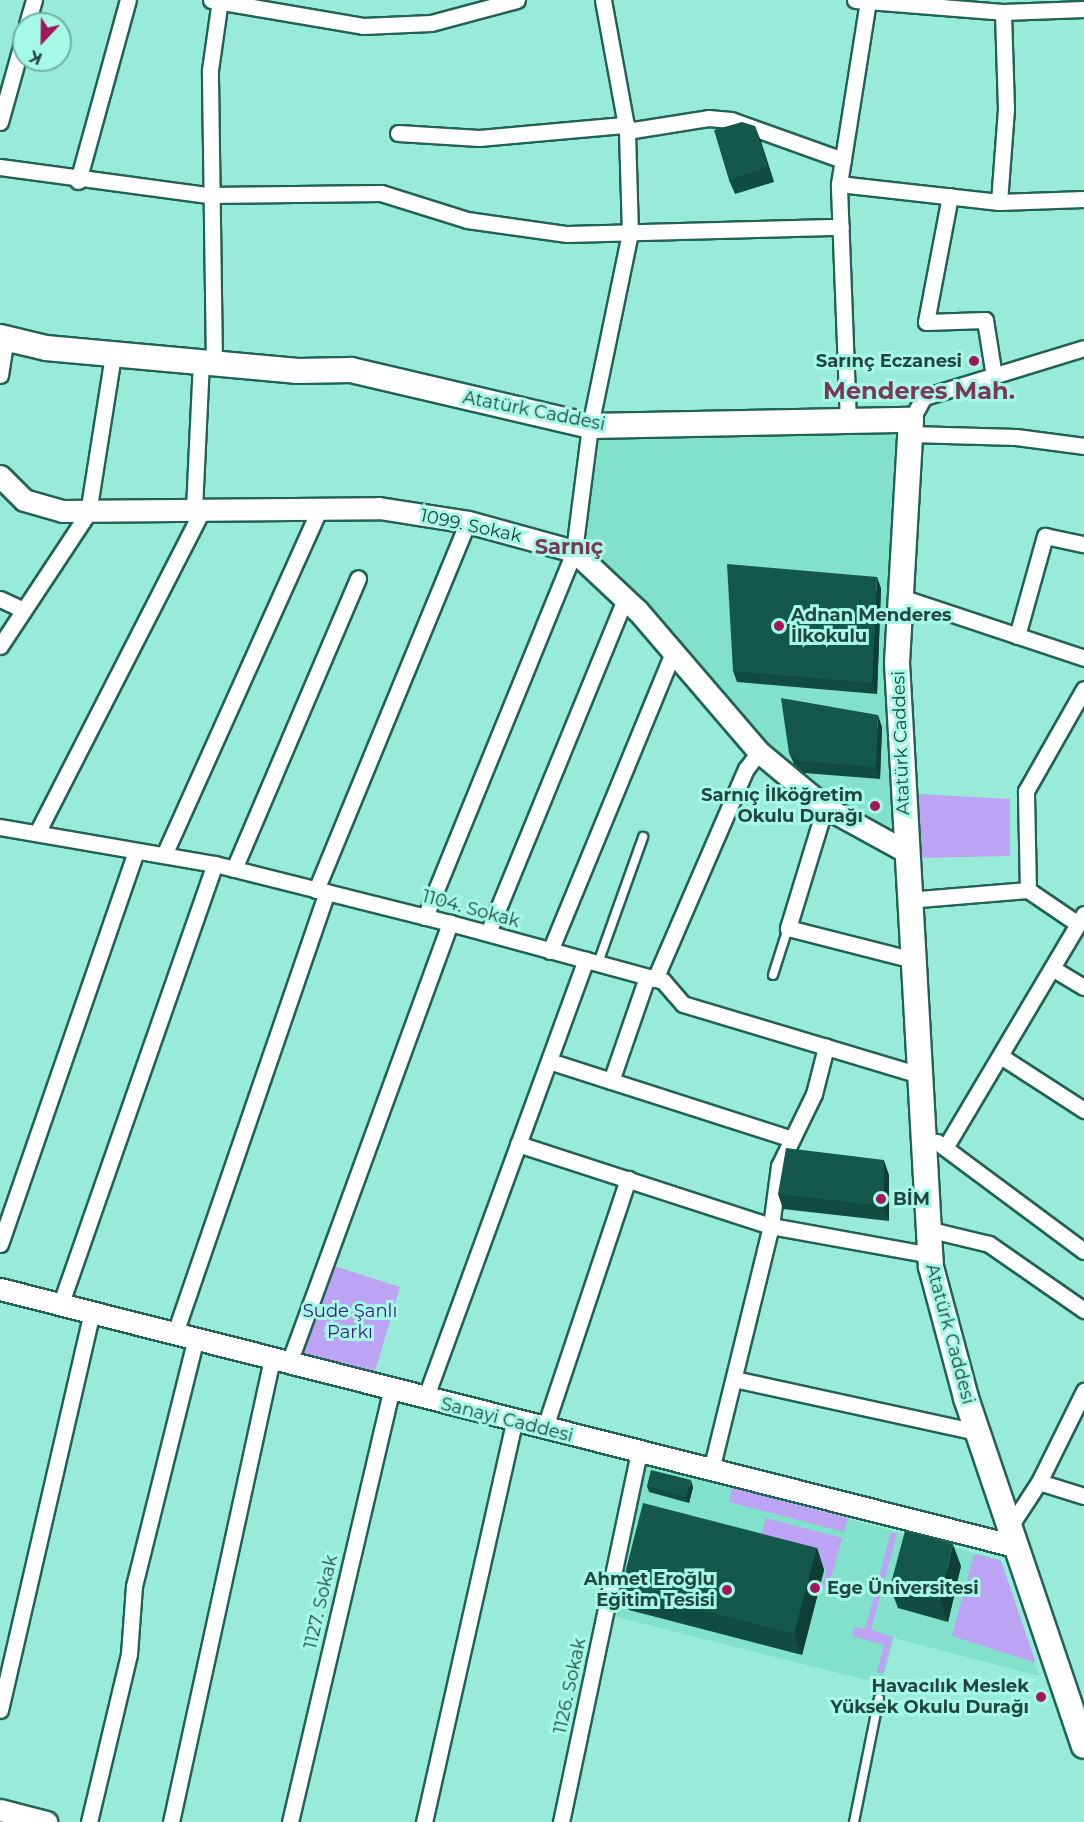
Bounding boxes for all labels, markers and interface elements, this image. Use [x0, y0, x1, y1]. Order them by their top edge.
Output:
north arrow [12, 12, 72, 72]
text: K [27, 46, 45, 68]
place label: Sarınç Eczanesi [816, 350, 962, 372]
marker: Sarınç Eczanesi [967, 354, 981, 368]
district label: Menderes Mah. [823, 377, 1015, 405]
street label: Atatürk Caddesi [461, 387, 607, 435]
street label: 1099. Sokak [418, 505, 524, 547]
district label: Sarnıç [535, 534, 603, 560]
place label: Adnan Menderes İlkokulu [791, 605, 952, 648]
marker: Adnan Menderes İlkokulu [772, 619, 786, 633]
street label: Atatürk Caddesi [888, 670, 914, 816]
place label: Sarnıç İlköğretim Okulu Durağı [701, 785, 863, 828]
marker: Sarnıç İlköğretim Okulu Durağı [868, 799, 882, 813]
street label: 1104. Sokak [420, 886, 522, 932]
place label: BİM [893, 1188, 930, 1210]
marker: BİM [874, 1192, 888, 1206]
street label: Atatürk Caddesi [921, 1261, 979, 1407]
park label: Sude Şanlı Parkı [303, 1301, 397, 1344]
street label: Sanayi Caddesi [439, 1393, 575, 1447]
street label: 1127. Sokak [300, 1553, 342, 1651]
place label: Ahmet Eroğlu Eğitim Tesisi [584, 1569, 715, 1612]
place label: Ege Üniversitesi [827, 1577, 979, 1599]
marker: Ege Üniversitesi [808, 1581, 822, 1595]
marker: Ahmet Eroğlu Eğitim Tesisi [720, 1583, 734, 1597]
street label: 1126. Sokak [549, 1636, 591, 1736]
place label: Havacılık Meslek Yüksek Okulu Durağı [830, 1676, 1029, 1718]
marker: Havacılık Meslek Yüksek Okulu Durağı [1034, 1690, 1048, 1704]

